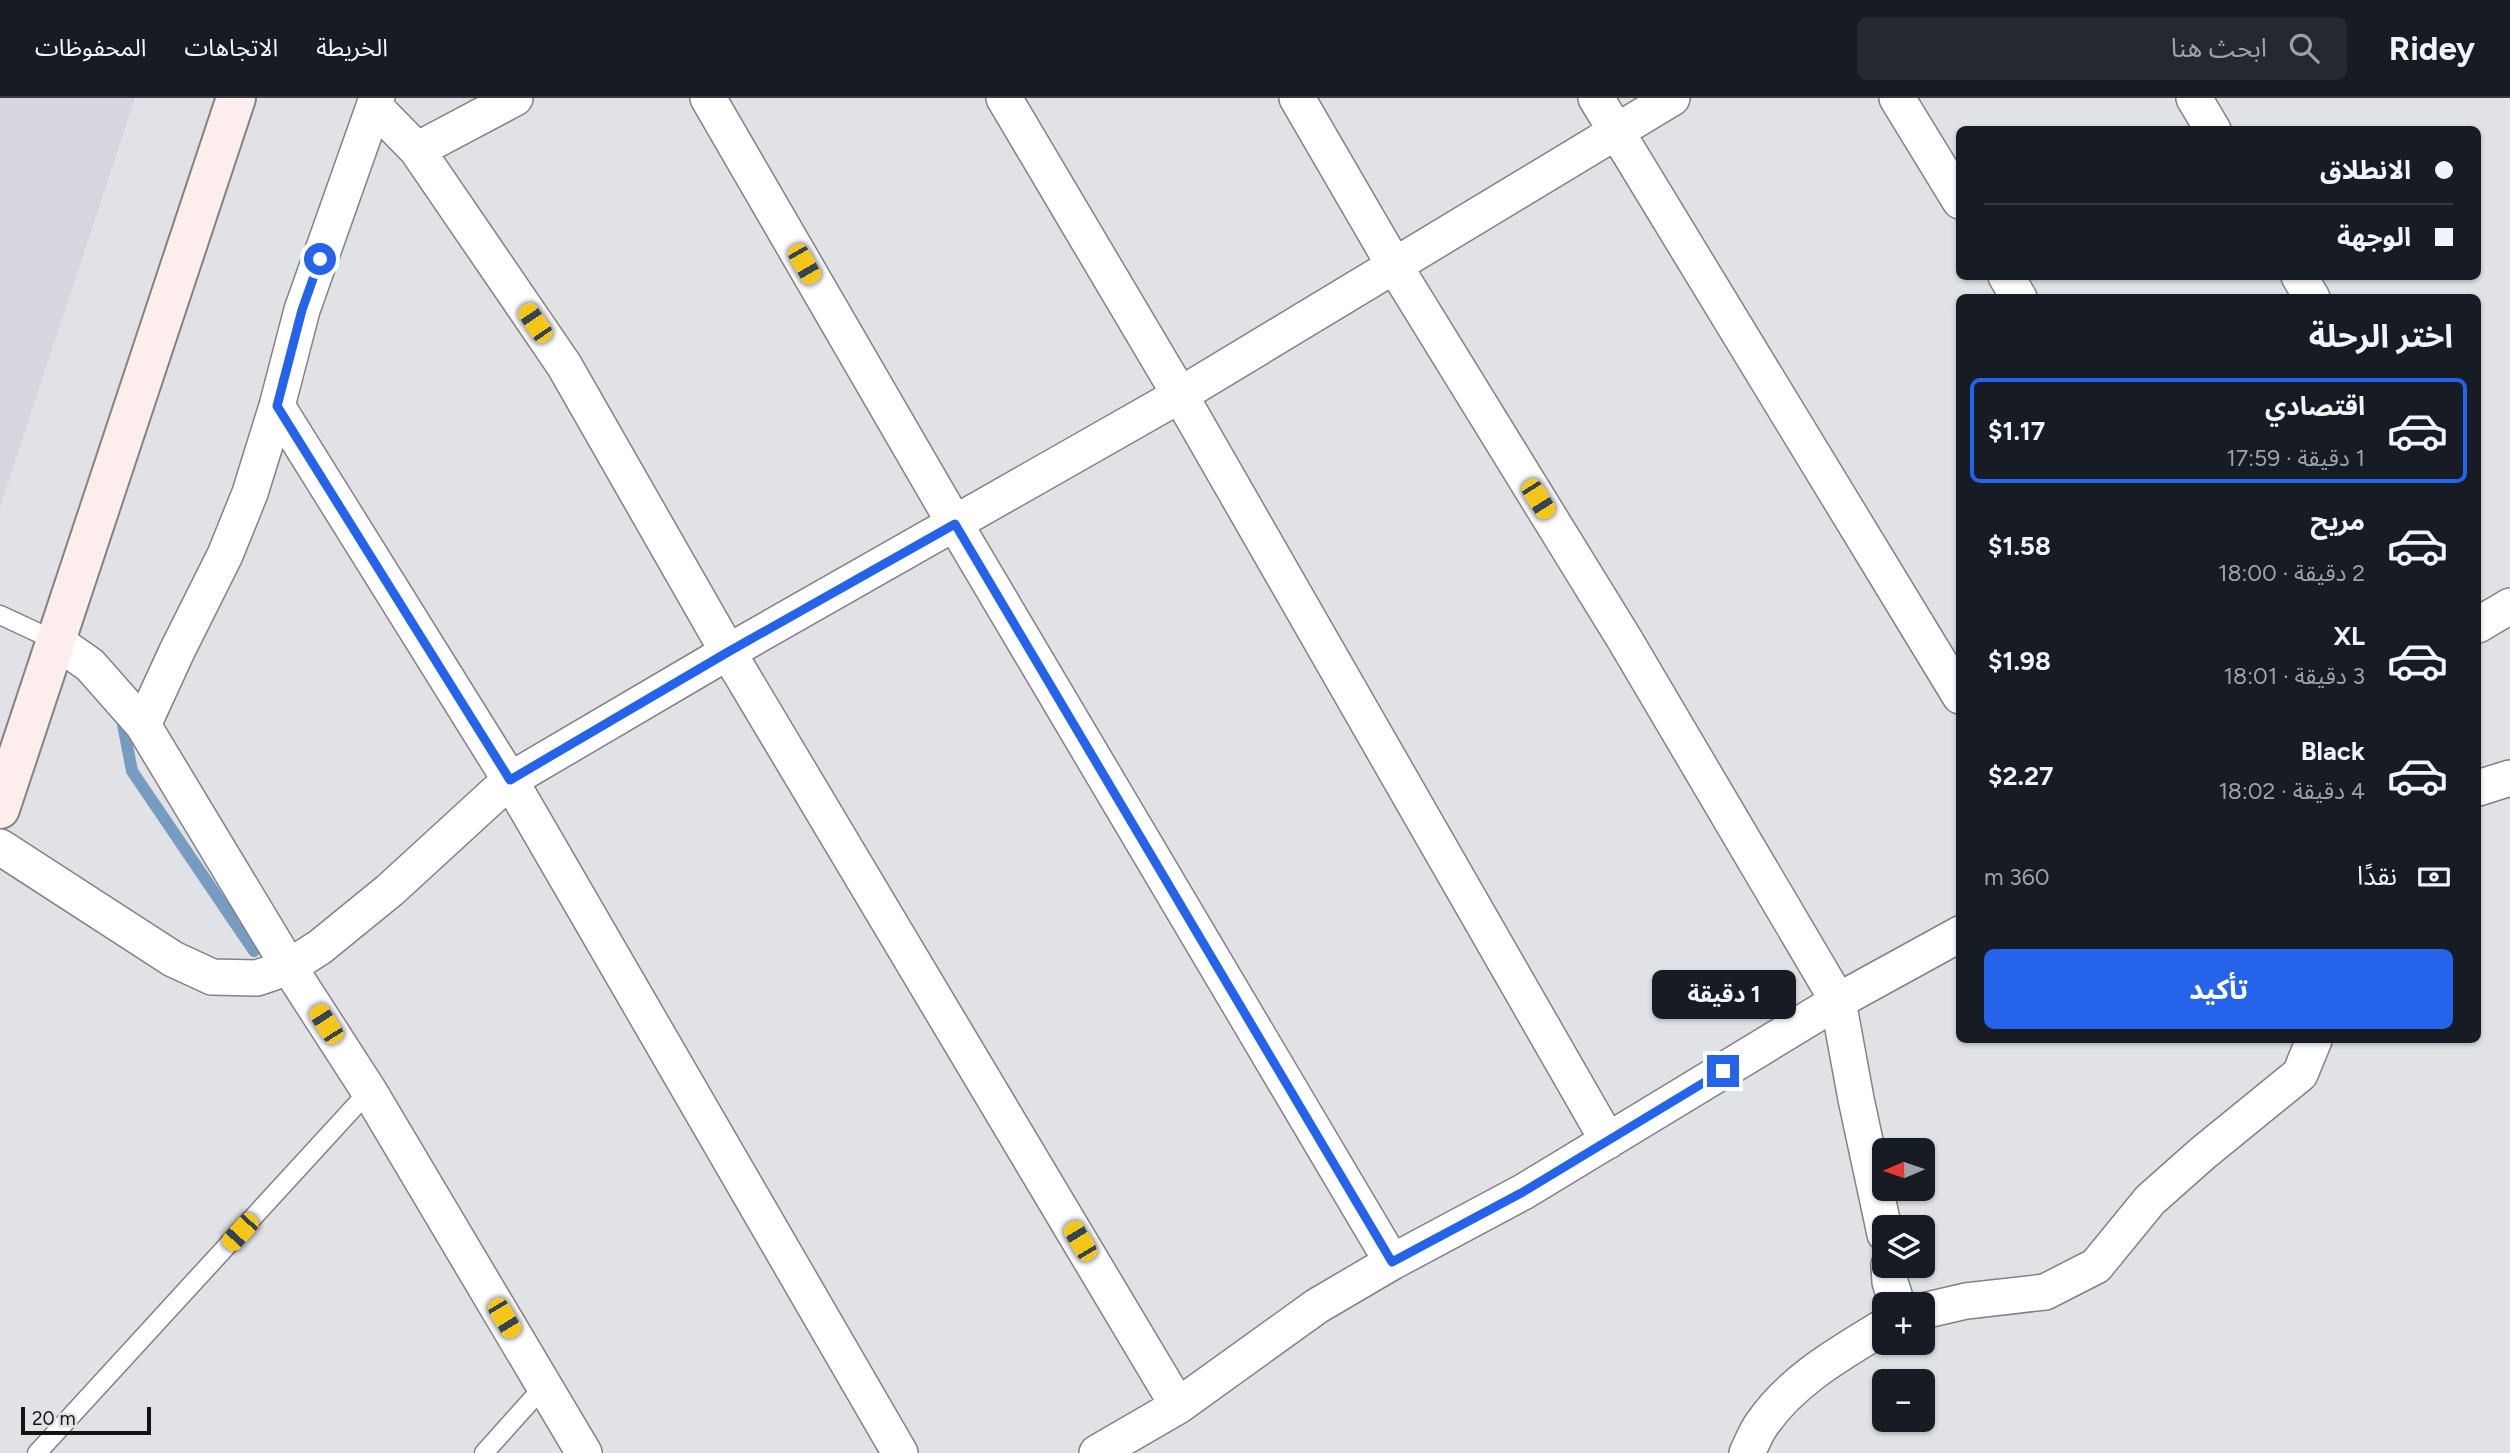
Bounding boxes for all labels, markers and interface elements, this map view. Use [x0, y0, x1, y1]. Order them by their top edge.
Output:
search box [1857, 17, 2347, 80]
icon: search [2285, 29, 2323, 67]
text: Ridey [2389, 29, 2475, 68]
text: ابحث هنا [2171, 32, 2267, 64]
text: المحفوظات [35, 33, 146, 62]
text: الاتجاهات [184, 33, 278, 62]
text: الخريطة [316, 33, 388, 62]
text: الانطلاق [2320, 154, 2411, 186]
text: الوجهة [2337, 221, 2411, 253]
car [785, 241, 824, 287]
route start [304, 243, 336, 275]
car [515, 300, 556, 346]
text: اختر الرحلة [2309, 317, 2453, 355]
text: اقتصادي [2265, 390, 2365, 422]
icon: car [2386, 399, 2449, 462]
text: $1.17 [1988, 415, 2045, 447]
text: 1 دقيقة · 17:59 [2226, 444, 2365, 472]
car [1518, 476, 1559, 522]
text: مريح [2310, 505, 2365, 537]
icon: car [2386, 514, 2449, 577]
text: $1.58 [1988, 530, 2051, 562]
text: 2 دقيقة · 18:00 [2218, 559, 2365, 587]
text: XL [2333, 620, 2365, 652]
icon: car [2386, 629, 2449, 692]
text: $1.98 [1988, 645, 2051, 677]
text: 3 دقيقة · 18:01 [2224, 662, 2365, 690]
text: Black [2301, 735, 2365, 767]
icon: car [2386, 744, 2449, 807]
text: $2.27 [1988, 760, 2053, 792]
text: 4 دقيقة · 18:02 [2218, 777, 2365, 805]
icon: cash [2415, 858, 2453, 896]
text: نقدًا [2357, 860, 2397, 892]
text: 360 m [1984, 863, 2050, 891]
button: تأكيد [1984, 949, 2453, 1029]
callout: 1 دقيقة [1651, 970, 1795, 1018]
text: 1 دقيقة [1687, 980, 1761, 1008]
car [306, 1001, 347, 1047]
route end [1707, 1055, 1739, 1087]
north arrow [1872, 1138, 1936, 1200]
map controls [1872, 1138, 1935, 1432]
car [219, 1209, 262, 1255]
button: layers [1872, 1215, 1935, 1278]
car [1061, 1218, 1100, 1264]
button: + [1872, 1292, 1935, 1355]
car [485, 1295, 524, 1341]
button: − [1872, 1369, 1935, 1432]
scale bar [21, 1404, 150, 1436]
text: 20 m [32, 1407, 76, 1430]

